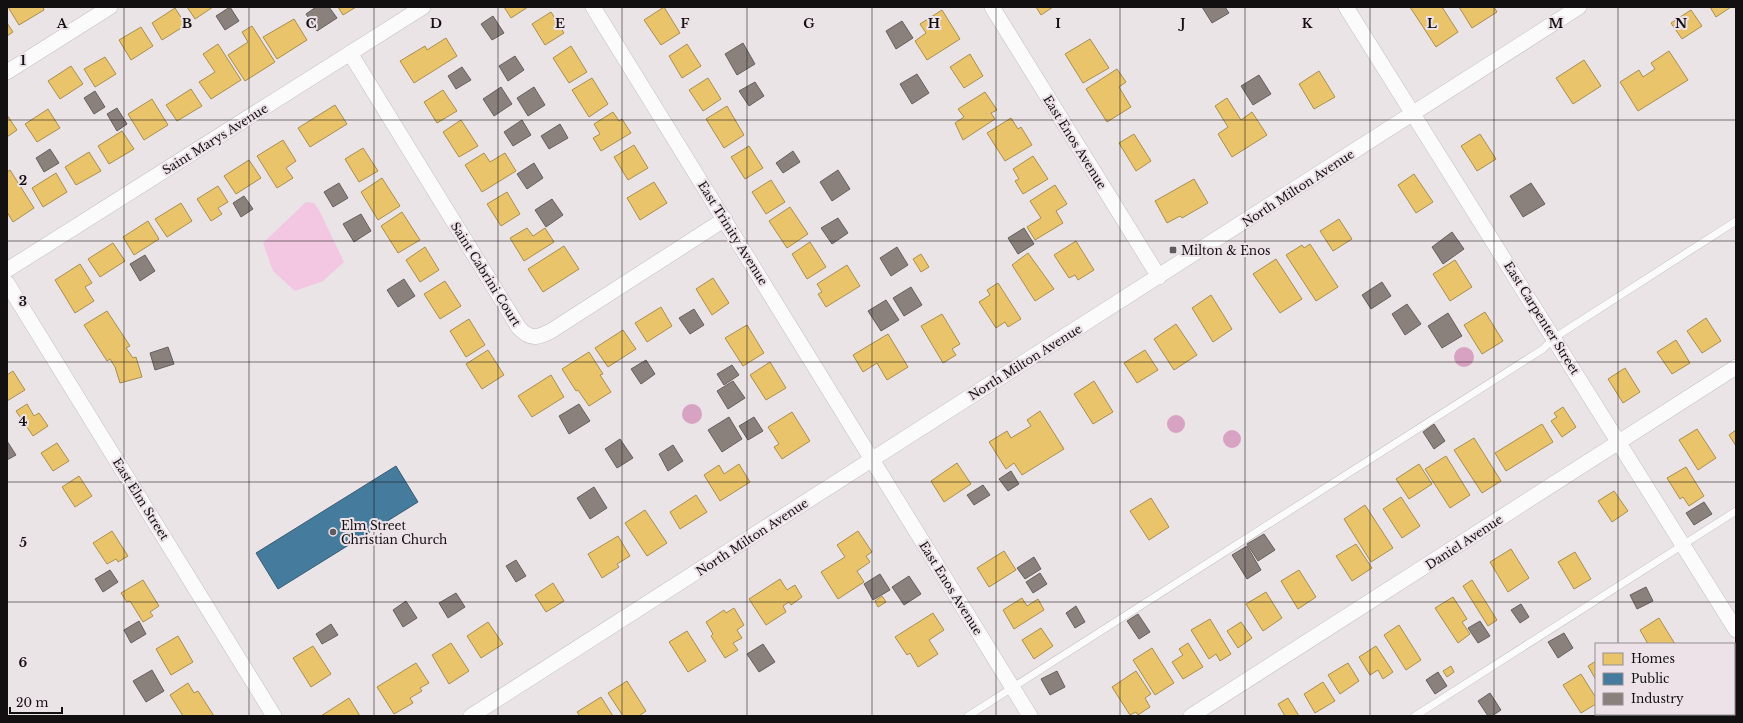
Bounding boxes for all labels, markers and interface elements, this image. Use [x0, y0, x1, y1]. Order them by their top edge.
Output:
text: A [56, 15, 68, 32]
text: B [182, 15, 192, 32]
text: C [306, 15, 317, 32]
text: D [430, 15, 442, 32]
text: E [555, 15, 565, 32]
text: F [681, 15, 690, 32]
text: G [803, 15, 815, 32]
text: H [928, 15, 940, 32]
text: I [1055, 15, 1061, 32]
text: J [1177, 15, 1186, 32]
text: K [1302, 15, 1313, 32]
text: L [1427, 15, 1437, 32]
text: M [1549, 15, 1564, 32]
text: N [1675, 15, 1687, 32]
text: 1 [20, 52, 26, 69]
street label: East Enos Avenue [1040, 92, 1110, 192]
street label: Saint Marys Avenue [159, 100, 271, 178]
street label: North Milton Avenue [1239, 146, 1357, 230]
text: 2 [19, 172, 27, 189]
street label: East Trinity Avenue [695, 178, 771, 288]
street label: Saint Cabrini Court [448, 219, 524, 329]
place label: Milton & Enos [1181, 243, 1270, 258]
marker: Milton & Enos [1168, 245, 1178, 255]
street label: East Carpenter Street [1501, 259, 1583, 378]
text: 3 [19, 293, 27, 310]
street label: North Milton Avenue [966, 321, 1084, 403]
text: 4 [19, 413, 28, 430]
street label: East Elm Street [110, 455, 172, 543]
street label: North Milton Avenue [693, 495, 811, 579]
street label: Daniel Avenue [1423, 511, 1505, 573]
place label: Elm Street Christian Church [341, 518, 447, 547]
marker: Elm Street Christian Church [328, 527, 338, 537]
text: 5 [19, 534, 27, 551]
street label: East Enos Avenue [916, 538, 986, 638]
legend [1595, 643, 1735, 715]
text: Homes [1631, 651, 1675, 666]
text: 6 [19, 654, 28, 671]
text: Public [1631, 671, 1670, 686]
scale bar [10, 689, 62, 715]
text: Industry [1631, 691, 1684, 706]
text: 20 m [16, 695, 48, 710]

